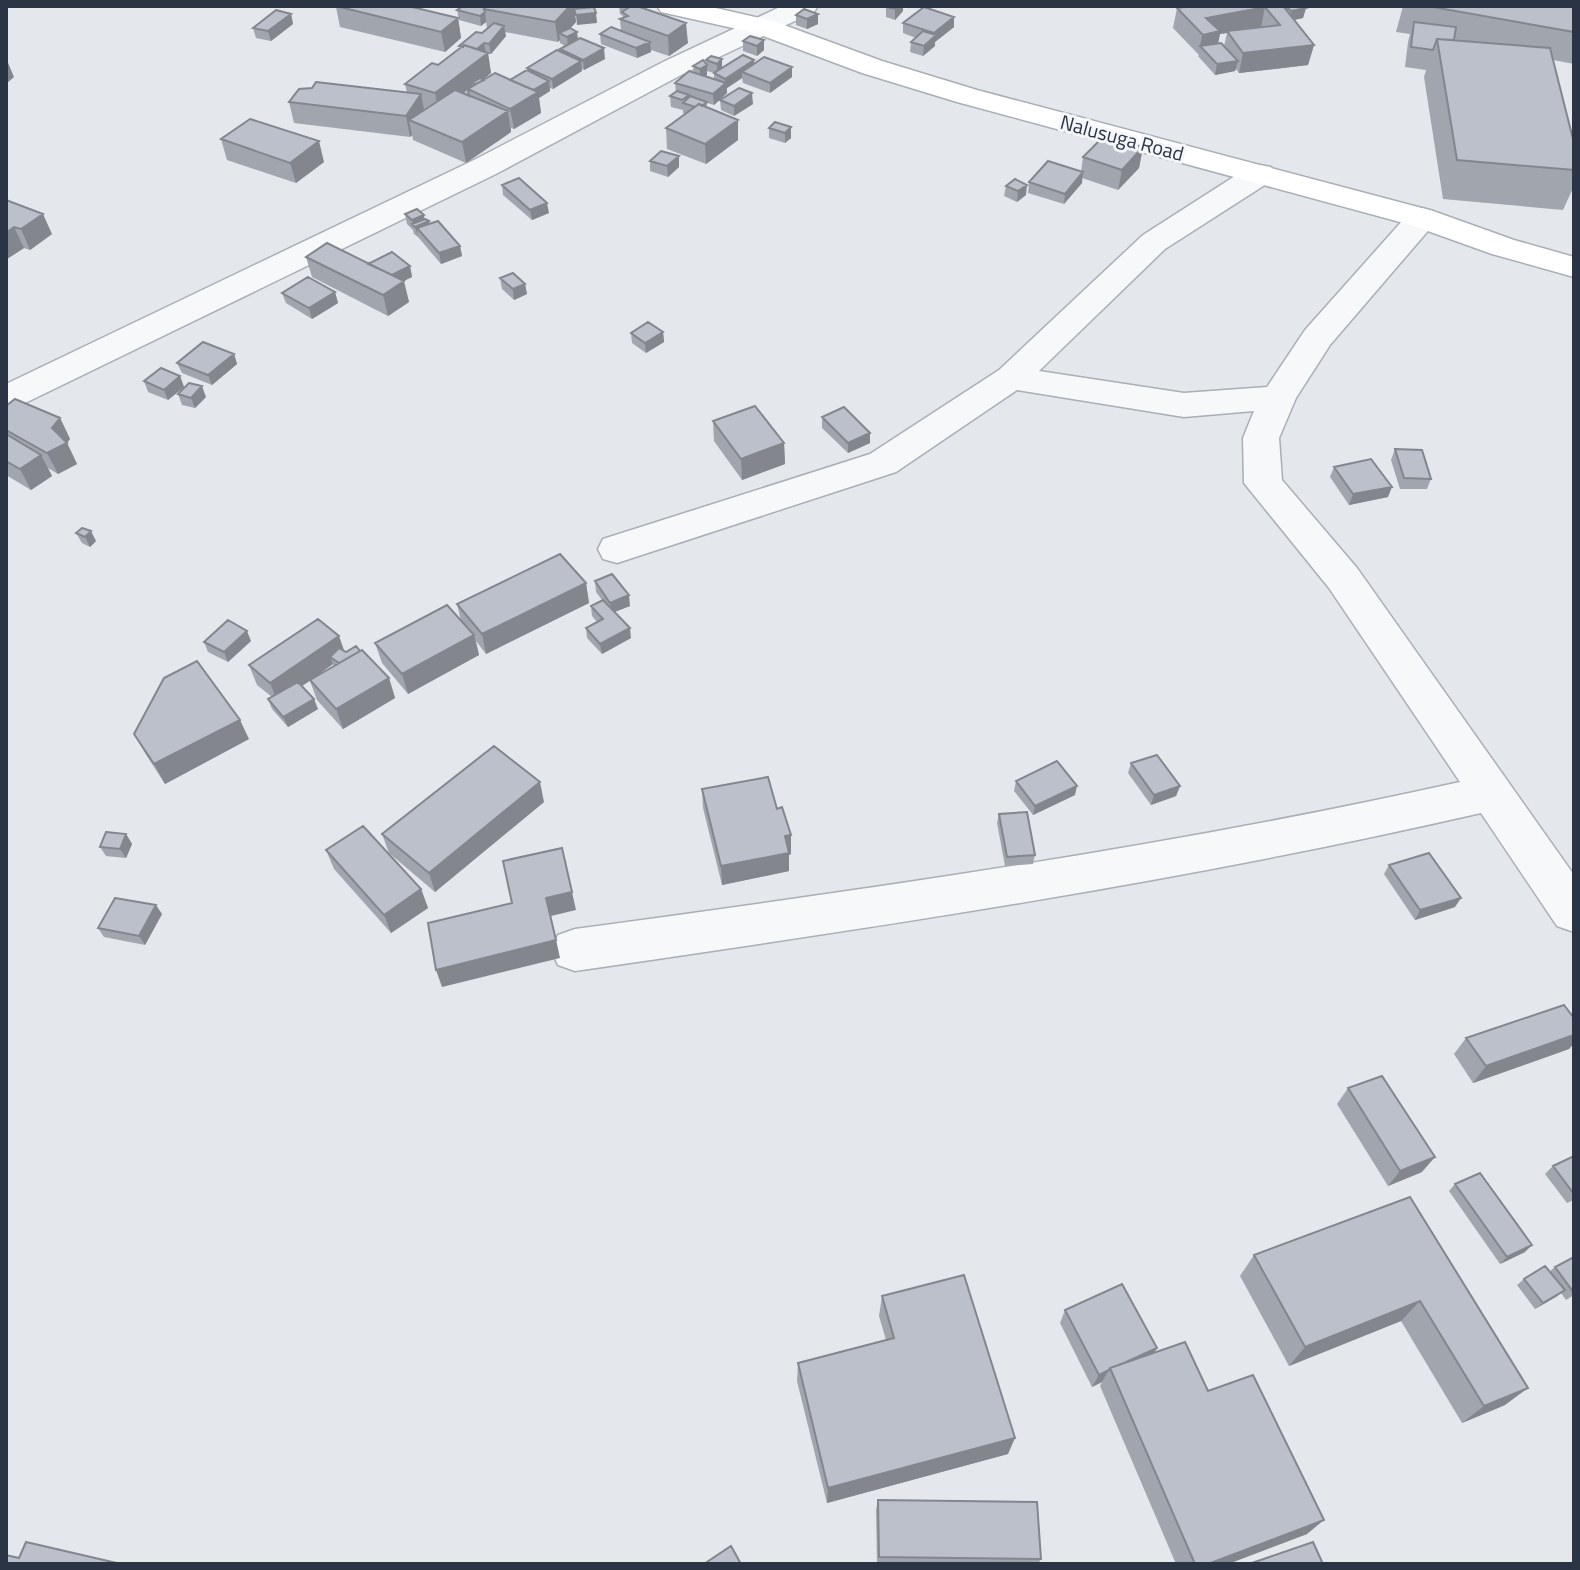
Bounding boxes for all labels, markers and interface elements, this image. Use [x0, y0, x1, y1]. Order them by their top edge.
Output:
street label: Nalusuga Road [1057, 106, 1187, 169]

